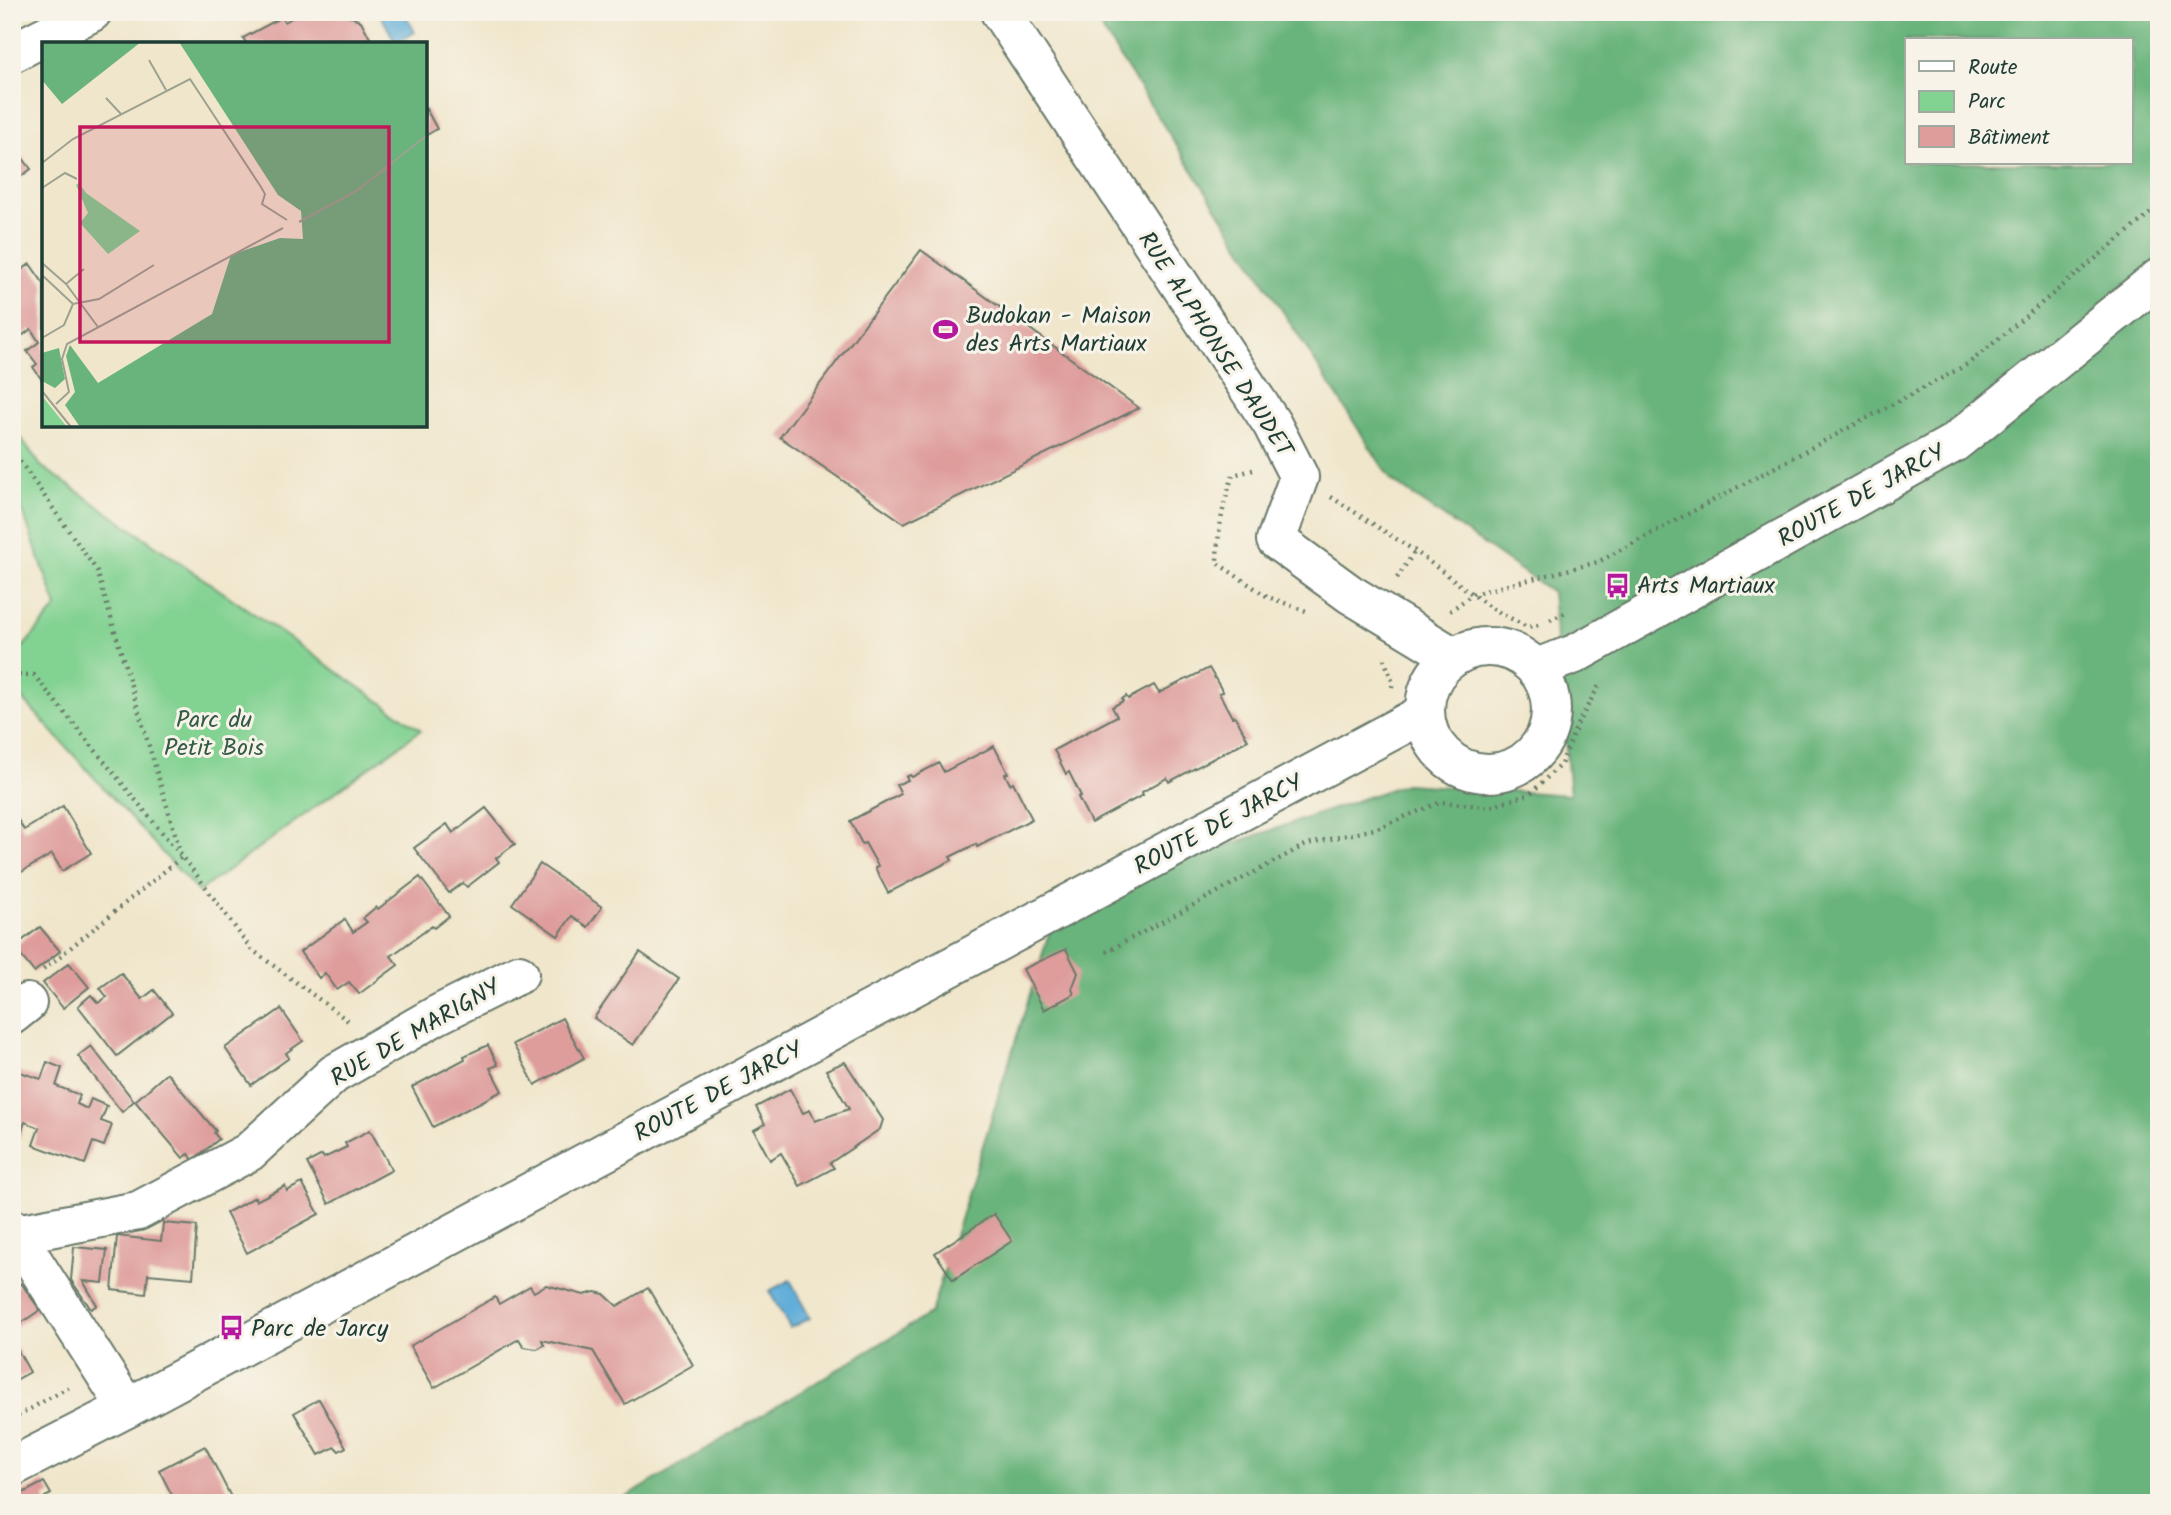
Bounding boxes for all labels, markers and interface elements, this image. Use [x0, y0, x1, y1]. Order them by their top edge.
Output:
legend [1905, 38, 2132, 164]
inset map [42, 42, 427, 427]
text: Route [1968, 52, 2018, 85]
text: Parc [1968, 86, 2006, 119]
text: Bâtiment [1968, 122, 2051, 155]
street label: RUE ALPHONSE DAUDET [1127, 224, 1304, 468]
place label: Budokan - Maison des Arts Martiaux [966, 297, 1151, 364]
sports icon: Budokan - Maison des Arts Martiaux [932, 315, 960, 343]
street label: ROUTE DE JARCY [1771, 433, 1954, 559]
place label: Arts Martiaux [1637, 567, 1776, 606]
bus stop icon: Arts Martiaux [1603, 571, 1631, 599]
park label: Parc du Petit Bois [164, 701, 264, 768]
street label: ROUTE DE JARCY [1127, 764, 1311, 886]
street label: RUE DE MARIGNY [323, 968, 509, 1098]
street label: ROUTE DE JARCY [627, 1031, 811, 1153]
place label: Parc de Jarcy [251, 1310, 389, 1349]
bus stop icon: Parc de Jarcy [217, 1314, 245, 1342]

